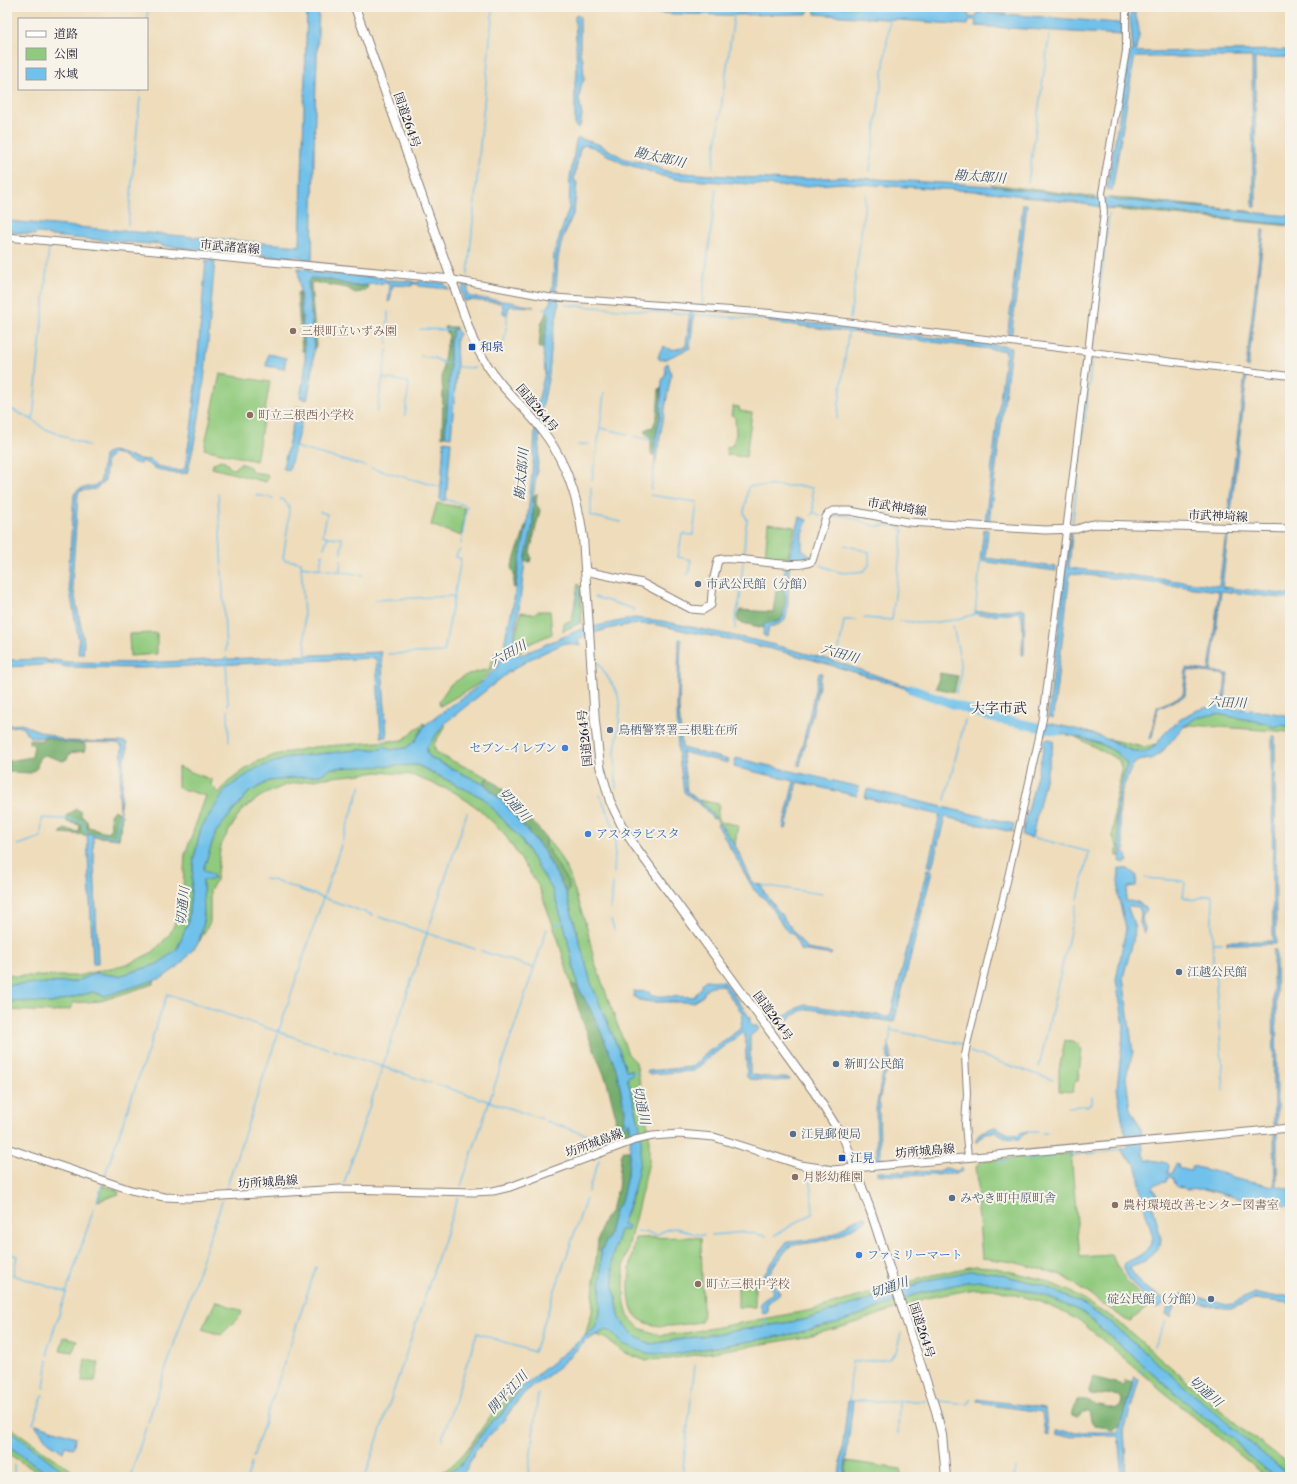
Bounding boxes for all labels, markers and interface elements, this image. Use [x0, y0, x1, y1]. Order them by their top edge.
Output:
legend [18, 18, 148, 90]
text: 道路 [54, 27, 78, 42]
text: 公園 [54, 47, 78, 62]
text: 水域 [54, 67, 78, 82]
street label: 国道264号 [390, 91, 423, 150]
water label: 勘太郎川 [633, 144, 689, 172]
water label: 勘太郎川 [953, 167, 1008, 187]
street label: 市武諸富線 [199, 237, 261, 258]
place label: 三根町立いずみ園 [301, 324, 397, 339]
marker: 三根町立いずみ園 [288, 326, 298, 336]
place label: 和泉 [480, 340, 504, 355]
marker: 和泉 [467, 342, 477, 352]
street label: 国道264号 [512, 381, 561, 435]
place label: 町立三根西小学校 [258, 408, 354, 423]
marker: 町立三根西小学校 [245, 410, 255, 420]
water label: 勘太郎川 [512, 446, 532, 501]
street label: 市武神埼線 [866, 495, 928, 520]
street label: 市武神埼線 [1188, 508, 1248, 525]
place label: 市武公民館（分館） [706, 577, 814, 592]
marker: 市武公民館（分館） [693, 579, 703, 589]
water label: 六田川 [488, 636, 531, 670]
water label: 六田川 [819, 641, 863, 668]
water label: 六田川 [1207, 694, 1249, 712]
district label: 大字市武 [971, 700, 1027, 718]
street label: 国道264号 [575, 709, 596, 767]
place label: 鳥栖警察署三根駐在所 [618, 723, 738, 738]
marker: 鳥栖警察署三根駐在所 [605, 725, 615, 735]
place label: セブン-イレブン [469, 741, 557, 756]
marker: セブン-イレブン [560, 743, 570, 753]
water label: 切通川 [495, 785, 535, 826]
place label: アスタラビスタ [596, 827, 680, 842]
marker: アスタラビスタ [583, 829, 593, 839]
water label: 切通川 [173, 884, 193, 926]
place label: 江越公民館 [1187, 965, 1247, 980]
marker: 江越公民館 [1174, 967, 1184, 977]
street label: 国道264号 [750, 989, 796, 1044]
place label: 新町公民館 [844, 1057, 904, 1072]
marker: 新町公民館 [831, 1059, 841, 1069]
water label: 切通川 [629, 1084, 653, 1128]
street label: 坊所城島線 [563, 1126, 625, 1161]
place label: 江見郵便局 [801, 1127, 861, 1142]
marker: 江見郵便局 [788, 1129, 798, 1139]
street label: 坊所城島線 [894, 1141, 956, 1162]
place label: 江見 [850, 1151, 874, 1166]
marker: 江見 [837, 1153, 847, 1163]
place label: 月影幼稚園 [803, 1170, 863, 1185]
marker: 月影幼稚園 [790, 1172, 800, 1182]
street label: 坊所城島線 [238, 1173, 298, 1192]
place label: みやき町中原町舎 [960, 1191, 1056, 1206]
marker: みやき町中原町舎 [947, 1193, 957, 1203]
place label: 農村環境改善センター図書室 [1123, 1198, 1279, 1213]
marker: 農村環境改善センター図書室 [1110, 1200, 1120, 1210]
place label: ファミリーマート [867, 1248, 963, 1263]
marker: ファミリーマート [854, 1250, 864, 1260]
water label: 切通川 [868, 1273, 912, 1302]
place label: 町立三根中学校 [706, 1277, 790, 1292]
marker: 町立三根中学校 [693, 1279, 703, 1289]
place label: 碇公民館（分館） [1107, 1292, 1203, 1307]
marker: 碇公民館（分館） [1206, 1294, 1216, 1304]
street label: 国道264号 [906, 1300, 938, 1360]
water label: 開平江川 [484, 1367, 533, 1417]
water label: 切通川 [1185, 1373, 1227, 1412]

